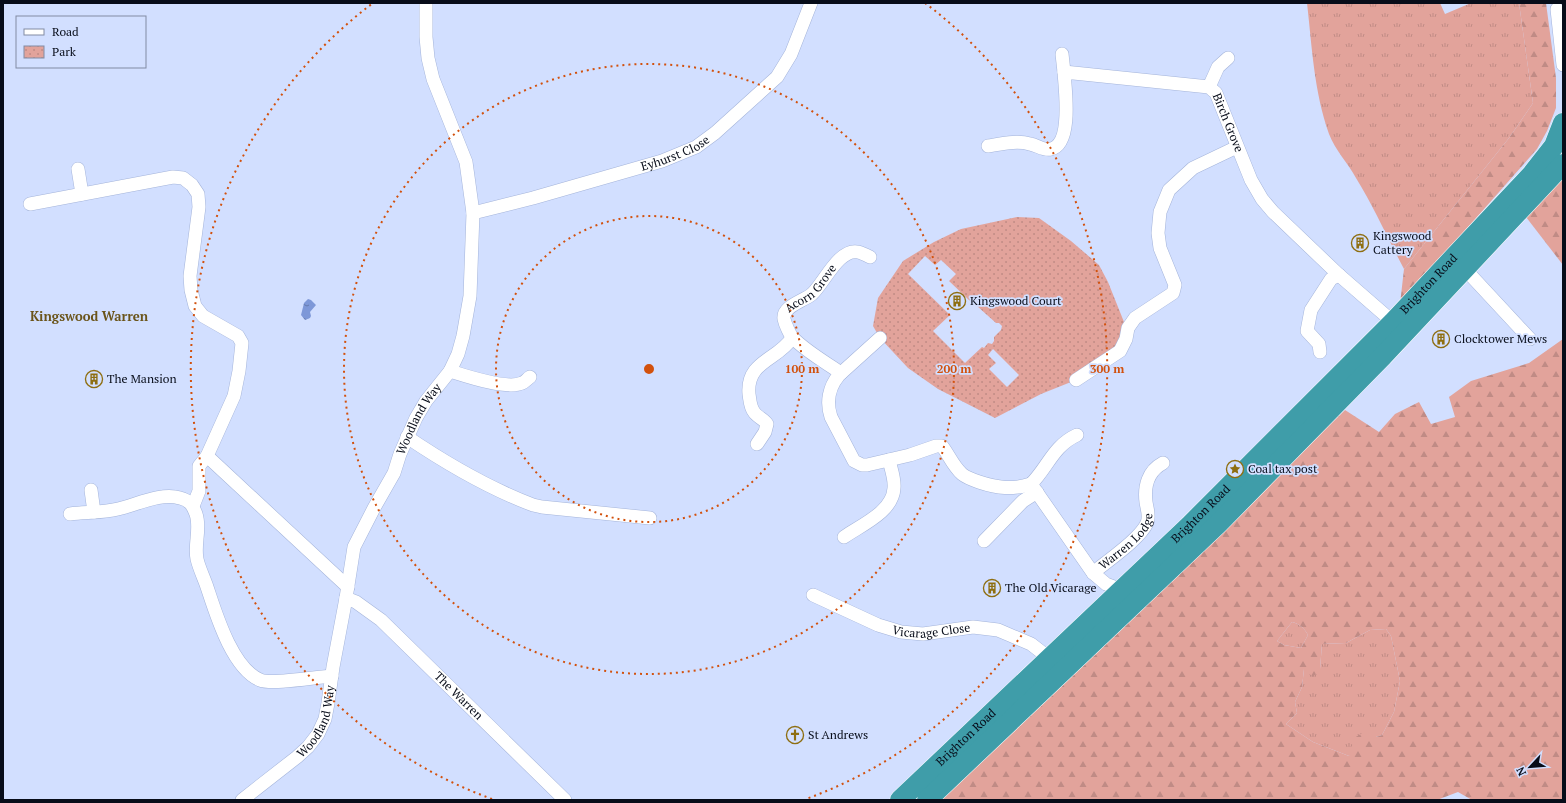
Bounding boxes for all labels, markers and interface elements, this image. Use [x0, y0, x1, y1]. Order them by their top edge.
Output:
legend [16, 16, 146, 68]
text: Road [52, 24, 79, 39]
text: Park [52, 44, 77, 59]
street label: Birch Grove [1210, 91, 1247, 154]
street label: Eyhurst Close [639, 132, 712, 174]
place label: Kingswood Cattery [1373, 228, 1432, 257]
building icon: Kingswood Cattery [1350, 233, 1370, 253]
street label: Brighton Road [1397, 250, 1460, 317]
street label: Acorn Grove [781, 261, 839, 315]
building icon: Kingswood Court [947, 291, 967, 311]
place label: Kingswood Court [970, 293, 1062, 308]
district label: Kingswood Warren [30, 307, 149, 325]
building icon: Clocktower Mews [1431, 329, 1451, 349]
place label: Clocktower Mews [1454, 331, 1547, 346]
text: 100 m [785, 361, 819, 376]
text: 200 m [937, 361, 971, 376]
text: 300 m [1090, 361, 1124, 376]
centre of rings [642, 362, 656, 376]
building icon: The Mansion [84, 369, 104, 389]
place label: The Mansion [107, 371, 177, 386]
street label: Woodland Way [393, 379, 445, 457]
place icon: Coal tax post [1225, 459, 1245, 479]
place label: Coal tax post [1248, 461, 1318, 476]
street label: Brighton Road [1168, 481, 1233, 546]
street label: Warren Lodge [1096, 513, 1155, 572]
building icon: The Old Vicarage [982, 578, 1002, 598]
place label: The Old Vicarage [1005, 580, 1097, 595]
street label: Vicarage Close [890, 619, 971, 641]
street label: The Warren [431, 668, 486, 723]
street label: Woodland Way [293, 683, 338, 760]
street label: Brighton Road [933, 705, 999, 769]
church icon: St Andrews [785, 725, 805, 745]
place label: St Andrews [808, 727, 868, 742]
north arrow [1510, 747, 1550, 787]
text: N [1513, 764, 1529, 778]

